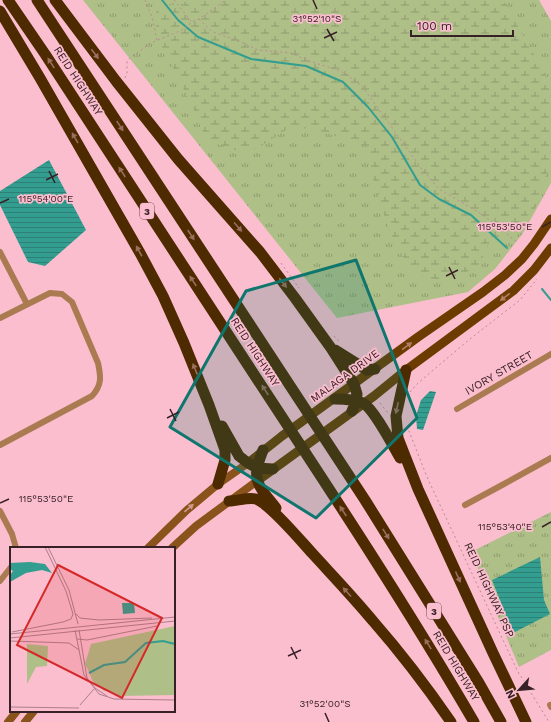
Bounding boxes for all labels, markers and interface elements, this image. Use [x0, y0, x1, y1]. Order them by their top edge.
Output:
scale bar [411, 12, 513, 38]
text: 31°52'10"S [293, 13, 341, 24]
text: 100 m [417, 19, 452, 33]
street label: REID HIGHWAY [51, 44, 106, 119]
one-way arrow [91, 48, 100, 59]
one-way arrow [47, 58, 55, 68]
one-way arrow [116, 121, 124, 131]
one-way arrow [71, 132, 78, 144]
one-way arrow [118, 167, 126, 177]
text: 115°54'00"E [19, 193, 73, 204]
road number: 3 [140, 203, 154, 219]
text: 115°53'50"E [478, 221, 532, 232]
one-way arrow [234, 222, 243, 233]
one-way arrow [187, 230, 195, 240]
one-way arrow [136, 245, 143, 257]
one-way arrow [190, 275, 197, 287]
one-way arrow [279, 278, 288, 289]
one-way arrow [500, 293, 511, 301]
street label: REID HIGHWAY [228, 315, 283, 390]
one-way arrow [401, 341, 412, 350]
street label: MALAGA DRIVE [308, 347, 382, 405]
street label: IVORY STREET [463, 348, 536, 398]
one-way arrow [191, 362, 197, 374]
one-way arrow [261, 384, 268, 396]
one-way arrow [394, 402, 400, 414]
text: 115°53'50"E [19, 493, 73, 504]
one-way arrow [184, 504, 195, 513]
one-way arrow [339, 505, 347, 516]
text: 115°53'40"E [478, 521, 532, 532]
one-way arrow [382, 528, 389, 540]
street label: REID HIGHWAY PSP [461, 540, 517, 640]
inset map [10, 547, 175, 712]
one-way arrow [455, 572, 461, 583]
one-way arrow [342, 587, 352, 597]
road number: 3 [427, 603, 441, 619]
street label: REID HIGHWAY [430, 629, 482, 704]
one-way arrow [424, 638, 431, 650]
north arrow [499, 670, 539, 710]
text: N [503, 688, 518, 701]
text: 31°52'00"S [299, 698, 351, 709]

